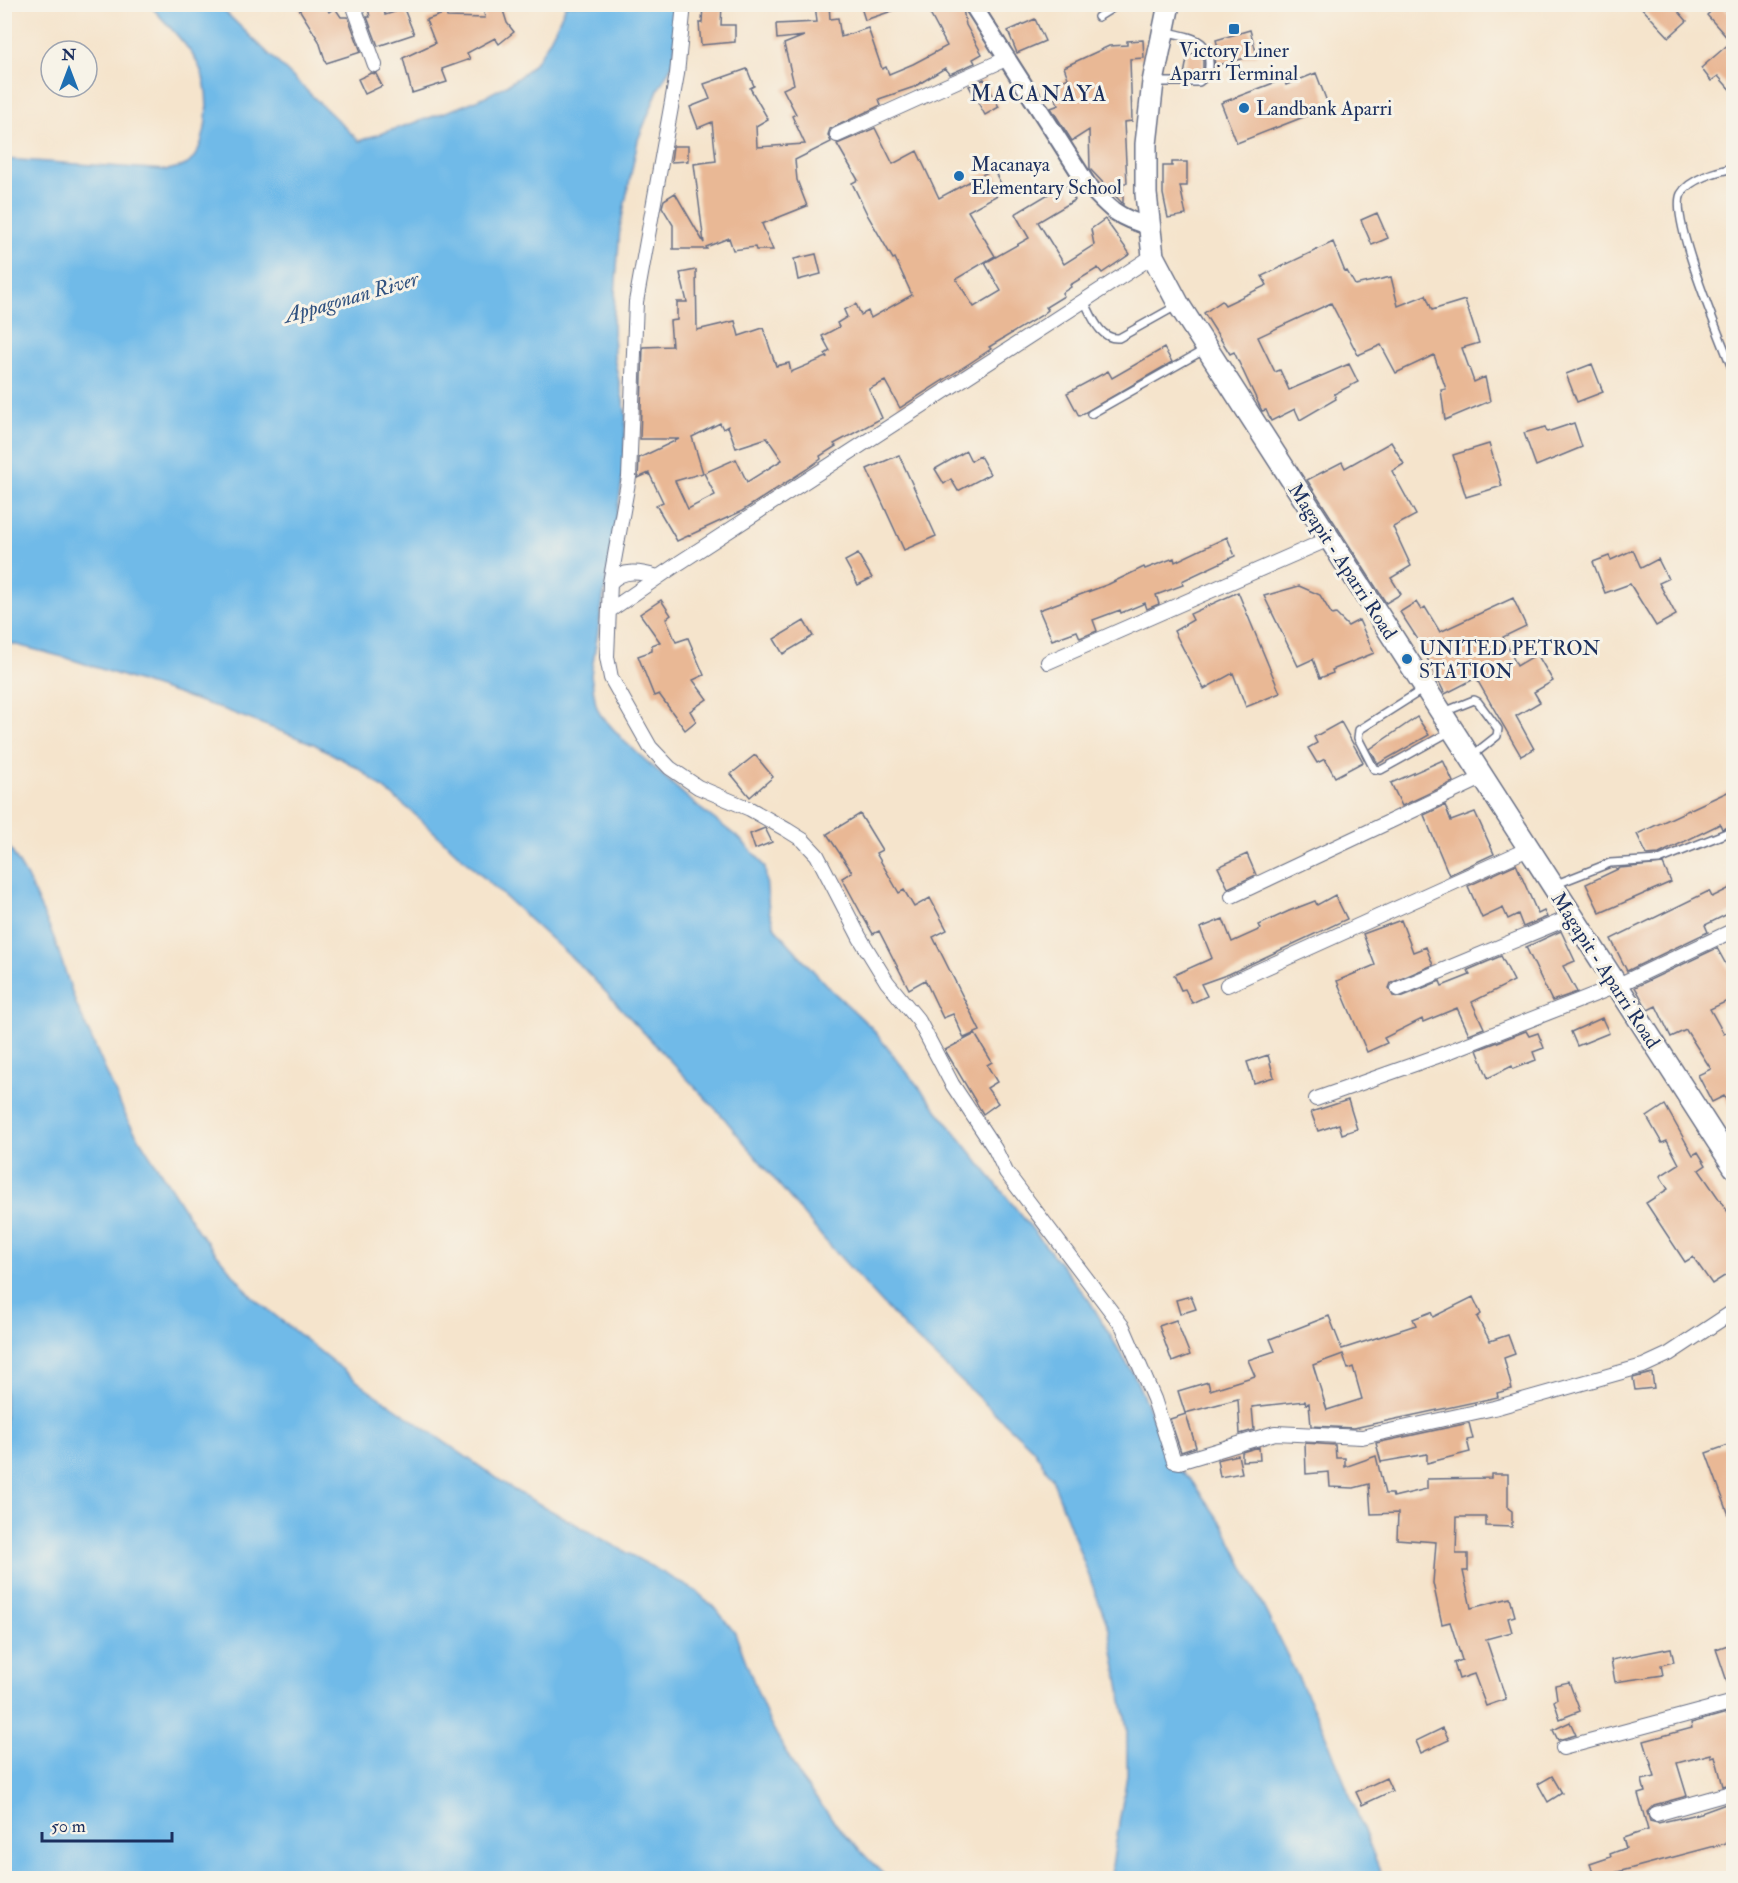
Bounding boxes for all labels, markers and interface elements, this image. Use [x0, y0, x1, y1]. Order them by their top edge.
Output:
marker: Victory Liner Aparri Terminal [1227, 22, 1241, 36]
place label: Victory Liner Aparri Terminal [1169, 38, 1298, 87]
north arrow [39, 39, 99, 99]
text: N [61, 45, 77, 65]
district label: MACANAYA [970, 80, 1108, 108]
place label: Landbank Aparri [1256, 96, 1392, 122]
marker: Landbank Aparri [1237, 101, 1251, 115]
place label: Macanaya Elementary School [971, 152, 1122, 200]
marker: Macanaya Elementary School [952, 169, 966, 183]
water label: Appagonan River [279, 265, 423, 330]
street label: Magapit - Aparri Road [1282, 478, 1403, 645]
place label: UNITED PETRON STATION [1419, 636, 1600, 684]
marker: UNITED PETRON STATION [1400, 652, 1414, 666]
street label: Magapit - Aparri Road [1545, 887, 1666, 1054]
scale bar [42, 1805, 172, 1843]
text: 50 m [51, 1815, 86, 1838]

